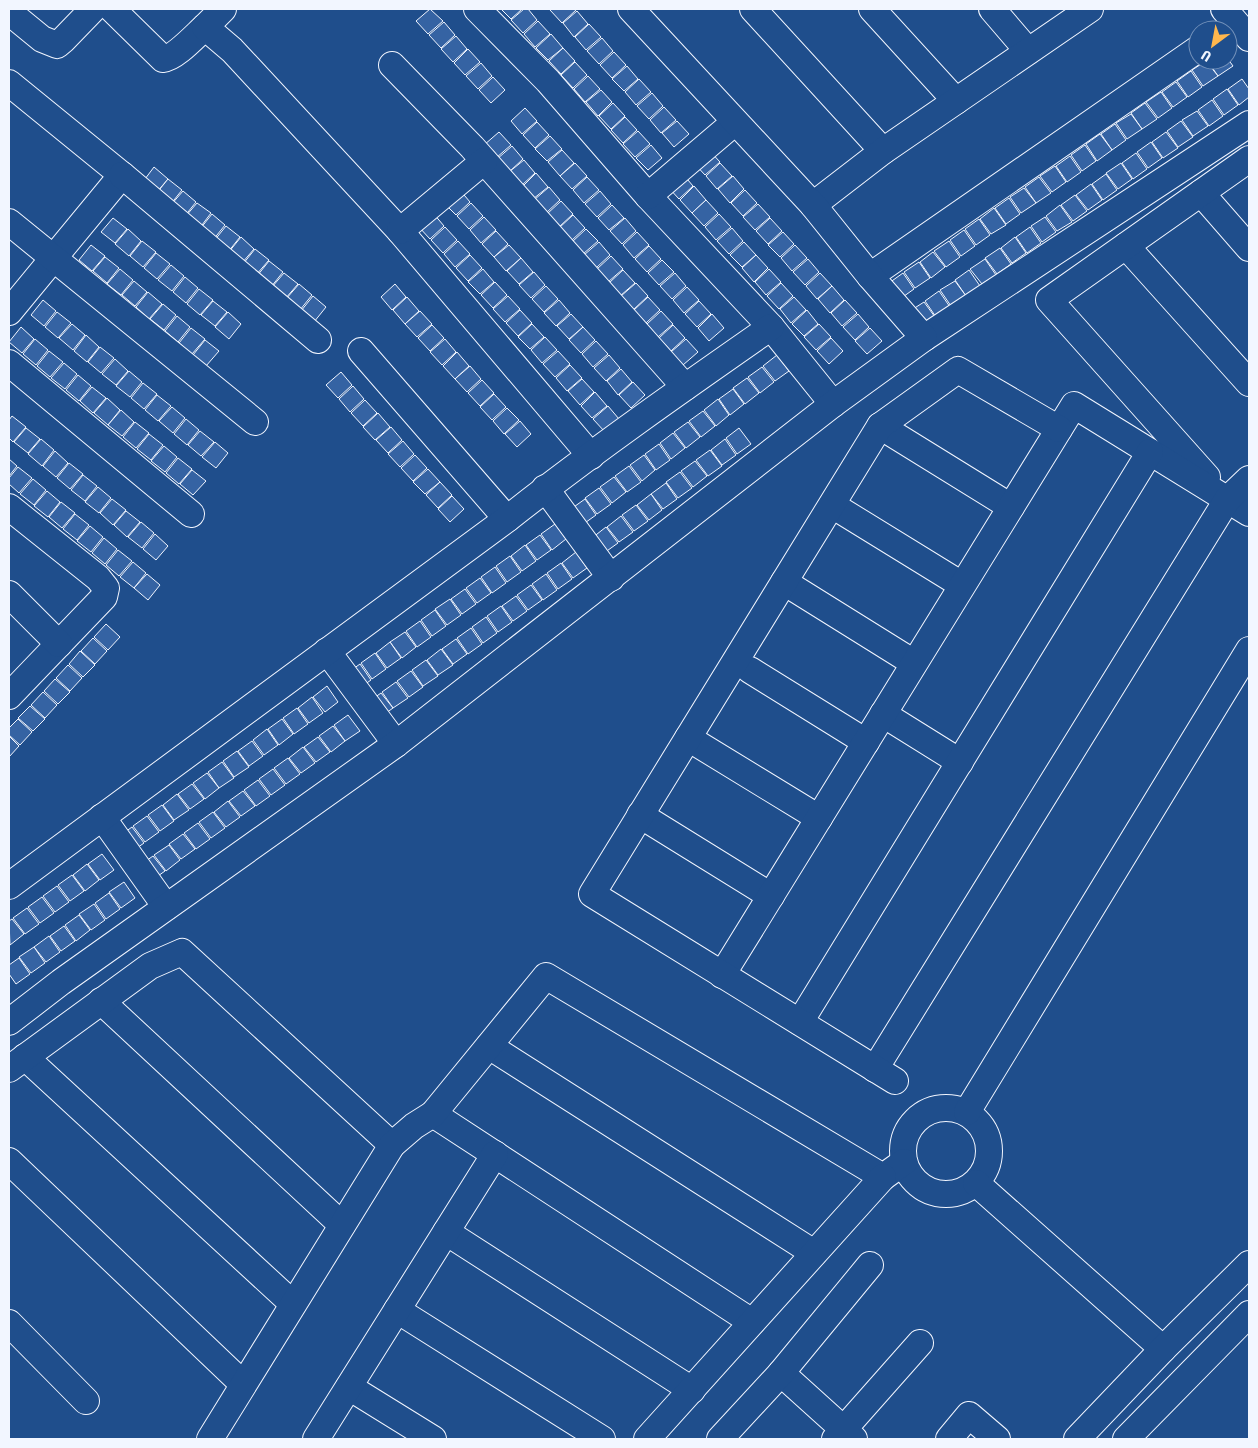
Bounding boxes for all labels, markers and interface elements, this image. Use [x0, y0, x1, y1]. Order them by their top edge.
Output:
north arrow [1188, 20, 1238, 70]
text: U [1198, 46, 1214, 65]

